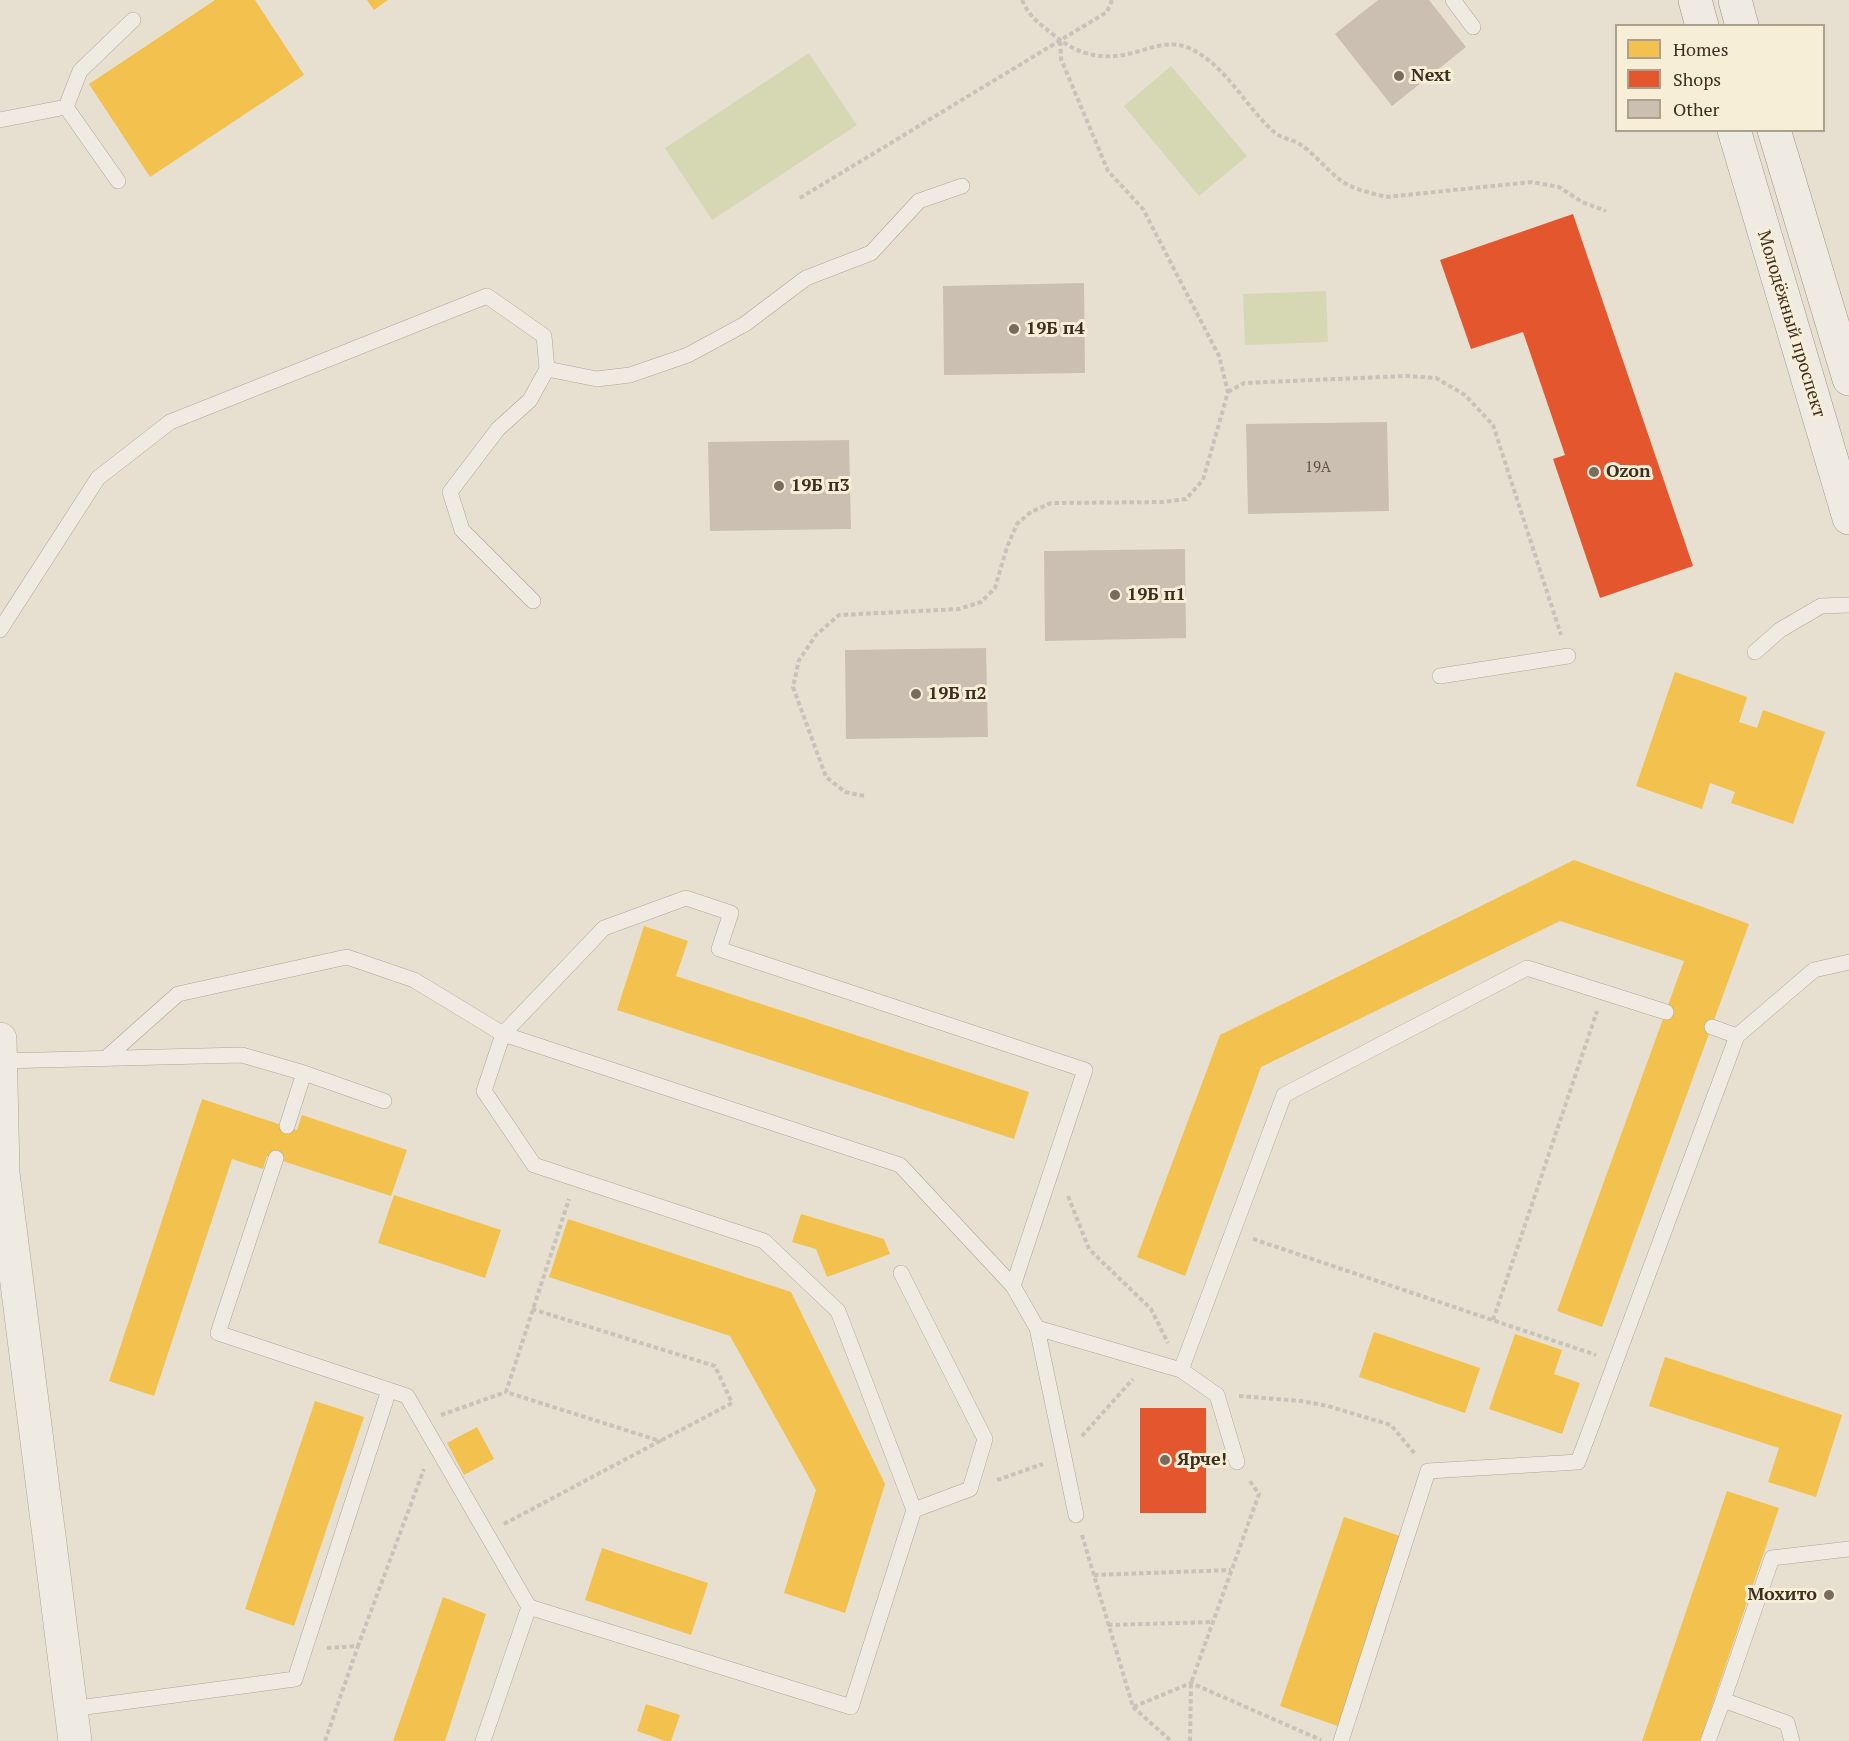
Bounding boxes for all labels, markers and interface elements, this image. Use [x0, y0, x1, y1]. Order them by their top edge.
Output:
legend [1615, 24, 1825, 132]
text: Homes [1673, 37, 1728, 61]
place label: Next [1411, 65, 1451, 87]
text: Shops [1673, 67, 1721, 91]
marker: Next [1392, 69, 1406, 83]
text: Other [1673, 97, 1720, 121]
street label: Молодёжный проспект [1752, 228, 1830, 420]
place label: 19Б п4 [1026, 318, 1085, 340]
marker: 19Б п4 [1007, 322, 1021, 336]
house number: 19А [1305, 459, 1331, 477]
place label: Ozon [1606, 461, 1651, 483]
marker: Ozon [1587, 465, 1601, 479]
place label: 19Б п3 [791, 475, 850, 497]
marker: 19Б п3 [772, 479, 786, 493]
place label: 19Б п1 [1127, 584, 1186, 606]
marker: 19Б п1 [1108, 588, 1122, 602]
place label: 19Б п2 [928, 683, 987, 705]
marker: 19Б п2 [909, 687, 923, 701]
place label: Ярче! [1177, 1449, 1227, 1471]
marker: Ярче! [1158, 1453, 1172, 1467]
place label: Мохито [1747, 1584, 1817, 1606]
marker: Мохито [1822, 1588, 1836, 1602]

